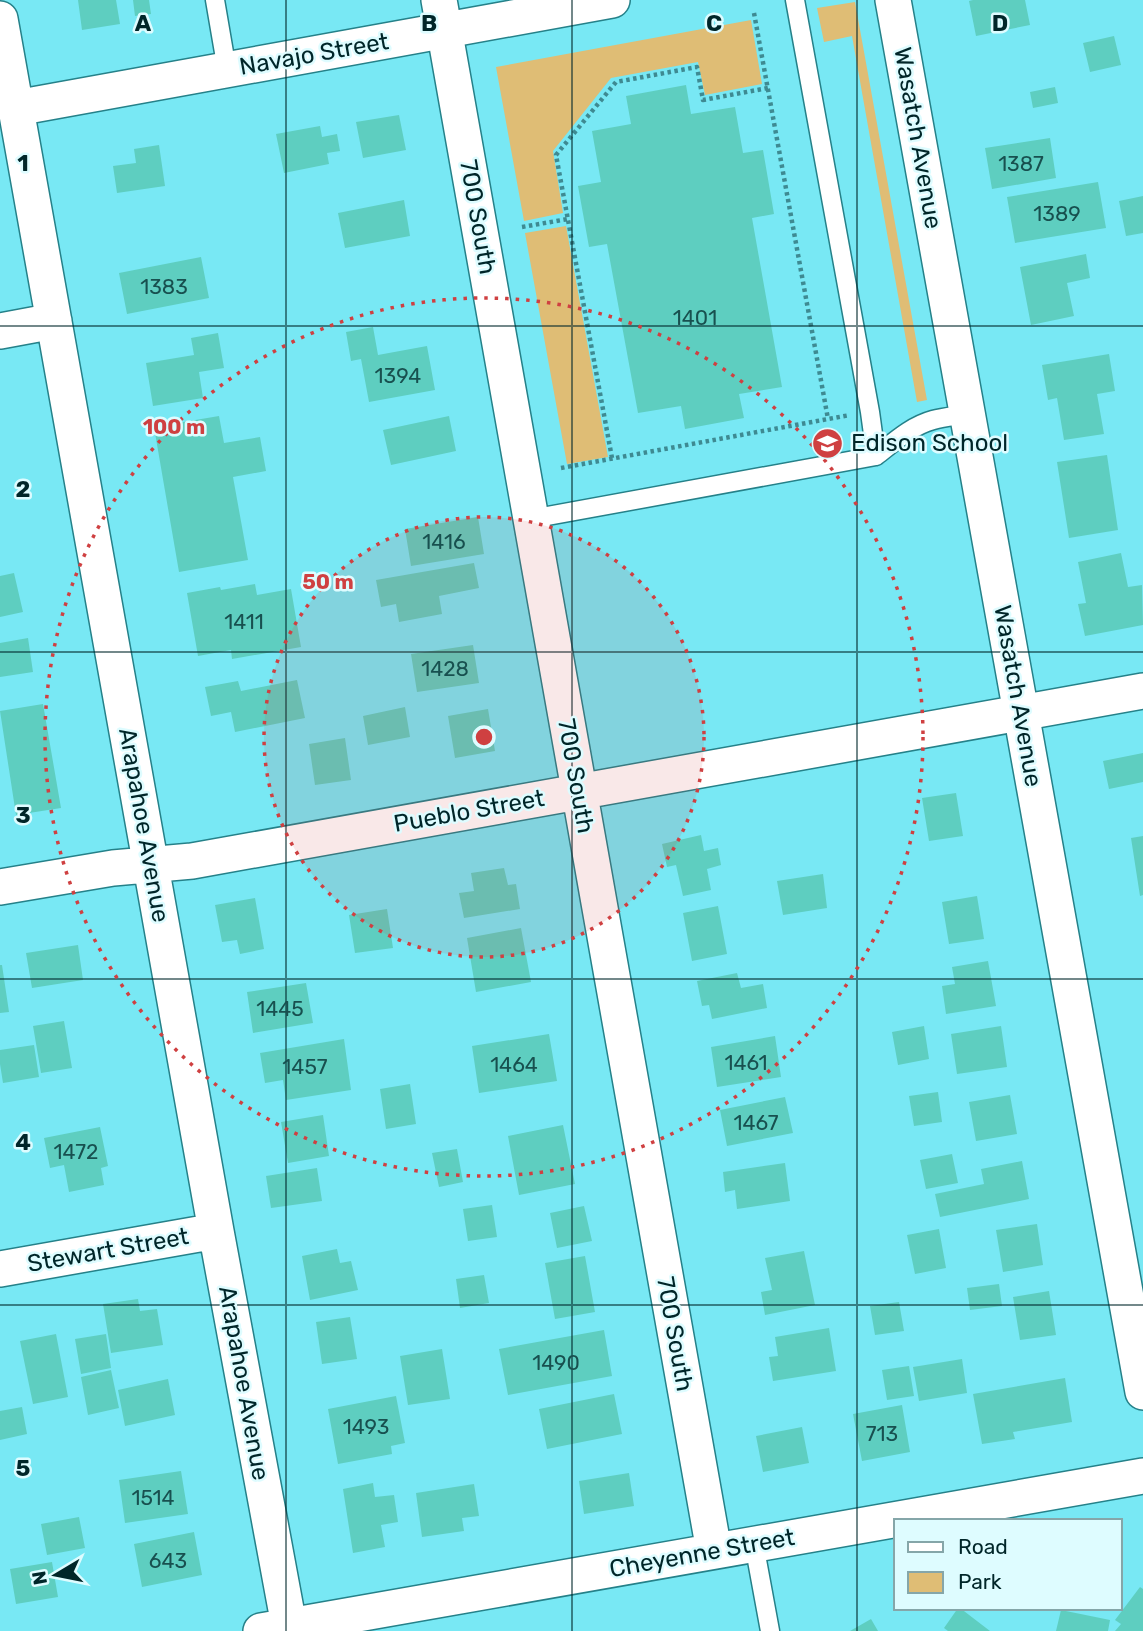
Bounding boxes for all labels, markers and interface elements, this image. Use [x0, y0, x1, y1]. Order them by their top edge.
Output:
text: A [135, 9, 152, 37]
text: B [421, 9, 437, 37]
text: C [706, 9, 722, 37]
text: D [992, 9, 1008, 37]
street label: Navajo Street [237, 27, 391, 81]
street label: Wasatch Avenue [888, 45, 948, 231]
text: 1 [17, 149, 29, 177]
house number: 1387 [998, 151, 1044, 176]
street label: 700 South [454, 158, 502, 276]
house number: 1389 [1033, 201, 1081, 226]
house number: 1383 [140, 274, 188, 299]
house number: 1401 [673, 305, 717, 330]
house number: 1394 [375, 363, 421, 388]
text: 100 m [143, 414, 205, 439]
school or university icon: Edison School [811, 426, 845, 460]
place label: Edison School [851, 429, 1008, 457]
text: 2 [16, 475, 30, 503]
house number: 1416 [422, 529, 466, 554]
text: 50 m [302, 569, 354, 594]
street label: Wasatch Avenue [988, 603, 1048, 789]
house number: 1411 [224, 609, 264, 634]
house number: 1428 [421, 656, 469, 681]
street label: 700 South [552, 717, 600, 835]
centre of rings [472, 725, 496, 749]
street label: Arapahoe Avenue [113, 726, 175, 924]
street label: Pueblo Street [392, 784, 546, 838]
text: 3 [15, 801, 31, 829]
house number: 1445 [256, 996, 304, 1021]
house number: 1461 [724, 1050, 768, 1075]
house number: 1464 [490, 1052, 538, 1077]
house number: 1457 [282, 1054, 328, 1079]
house number: 1467 [734, 1110, 779, 1135]
text: 4 [15, 1128, 31, 1156]
house number: 1472 [54, 1139, 98, 1164]
street label: Stewart Street [25, 1222, 191, 1278]
street label: 700 South [651, 1275, 699, 1393]
street label: Arapahoe Avenue [213, 1284, 275, 1482]
house number: 1490 [532, 1350, 580, 1375]
house number: 1493 [343, 1414, 389, 1439]
house number: 713 [866, 1421, 898, 1446]
text: 5 [16, 1454, 31, 1482]
house number: 1514 [131, 1485, 175, 1510]
legend [894, 1519, 1122, 1610]
street label: Cheyenne Street [607, 1523, 797, 1583]
text: Road [958, 1534, 1008, 1559]
north arrow [21, 1540, 91, 1610]
house number: 643 [149, 1548, 187, 1573]
text: N [27, 1569, 52, 1587]
text: Park [958, 1569, 1002, 1594]

